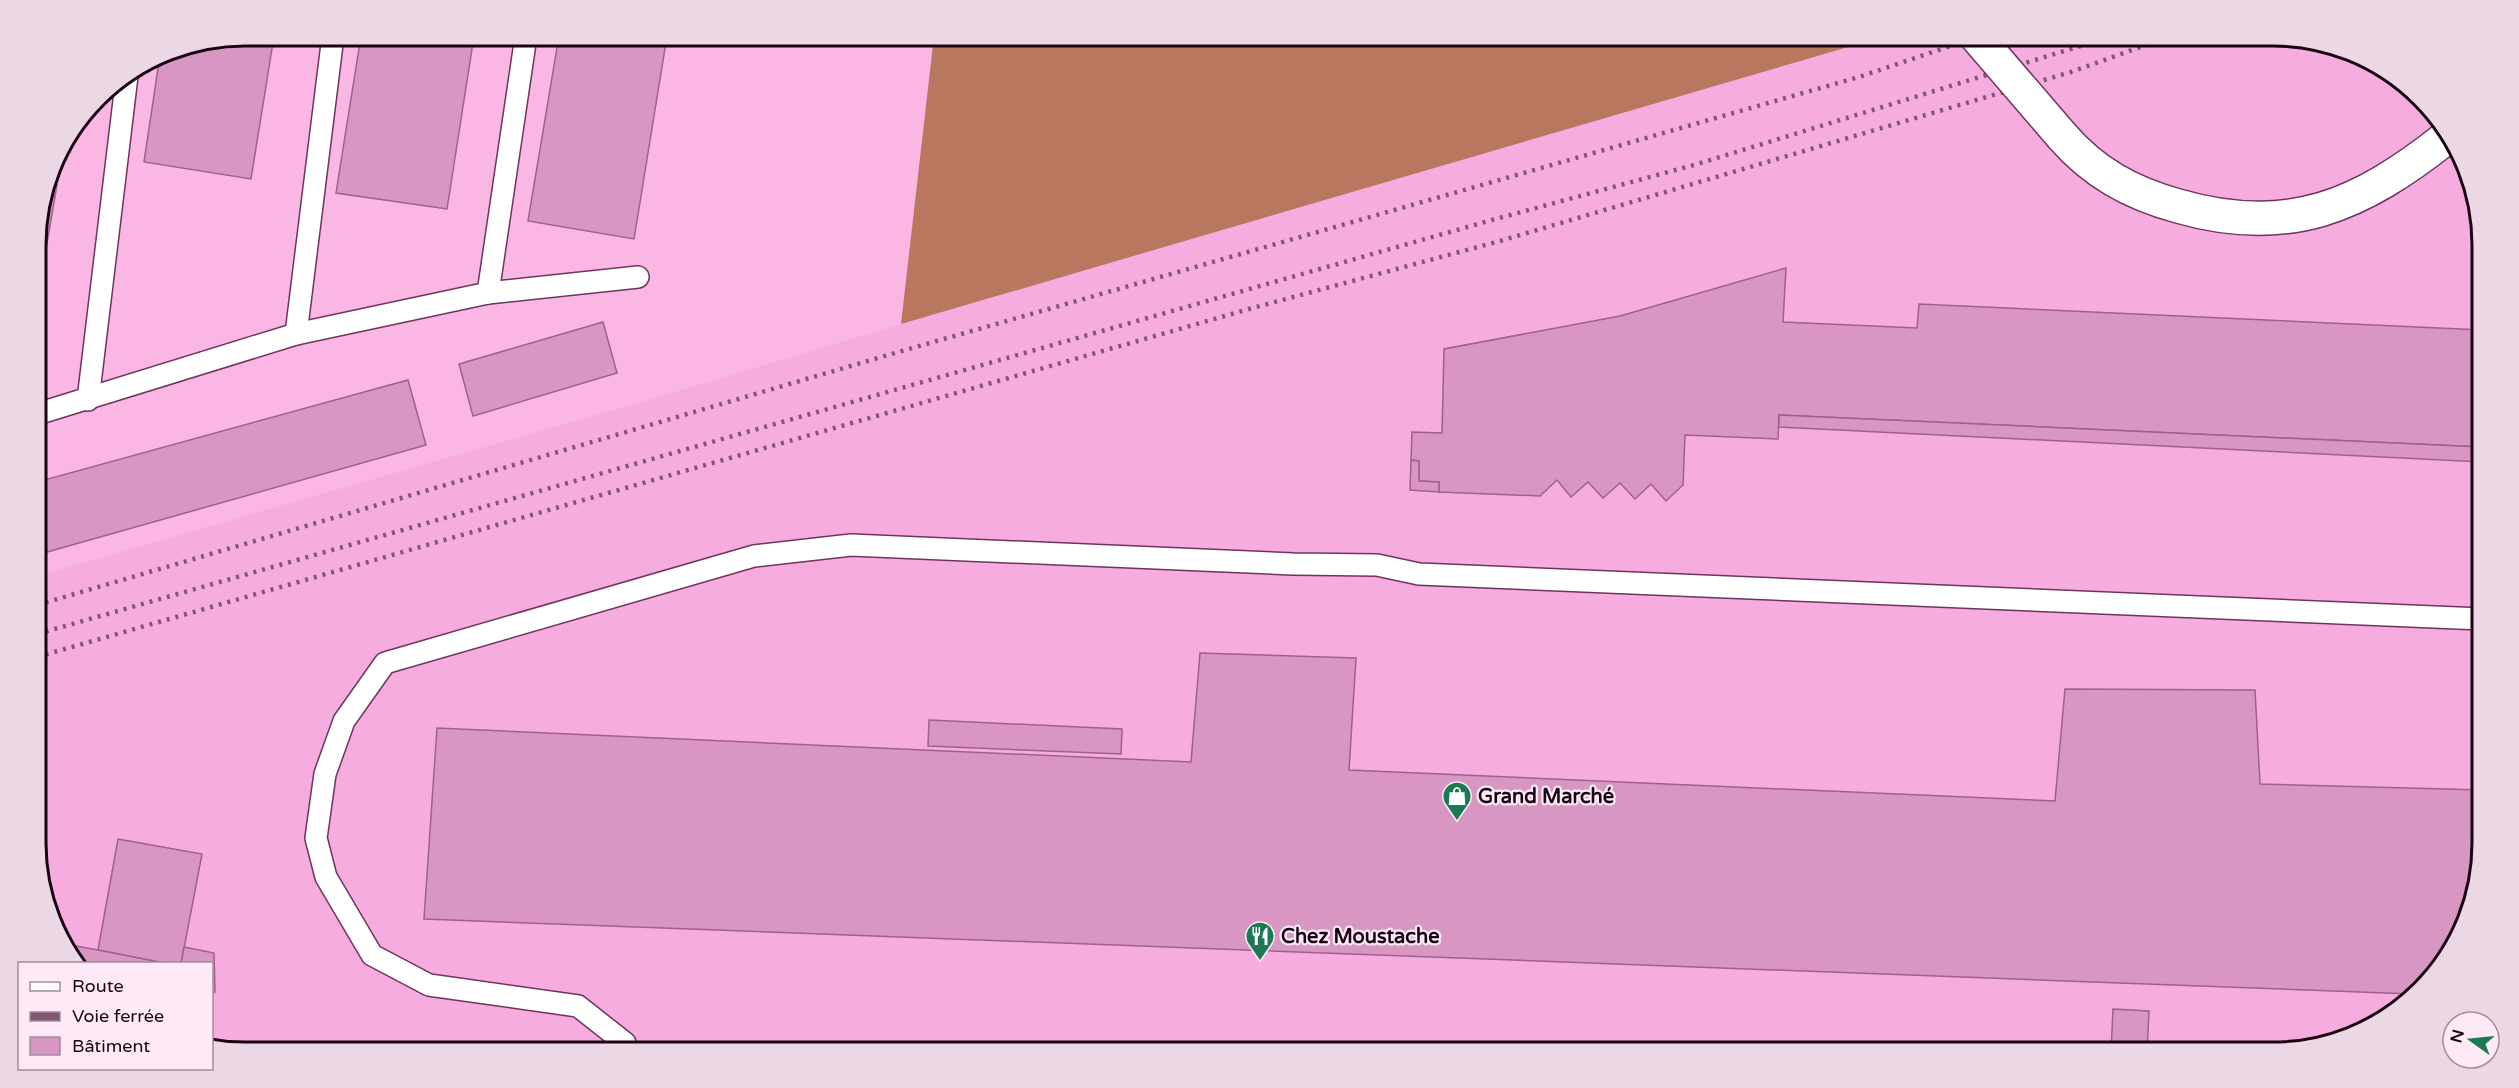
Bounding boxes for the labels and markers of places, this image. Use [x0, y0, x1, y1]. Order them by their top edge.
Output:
shop icon: Grand Marché [1441, 780, 1473, 822]
place label: Grand Marché [1478, 785, 1614, 809]
restaurant icon: Chez Moustache [1244, 920, 1276, 962]
place label: Chez Moustache [1281, 925, 1440, 949]

